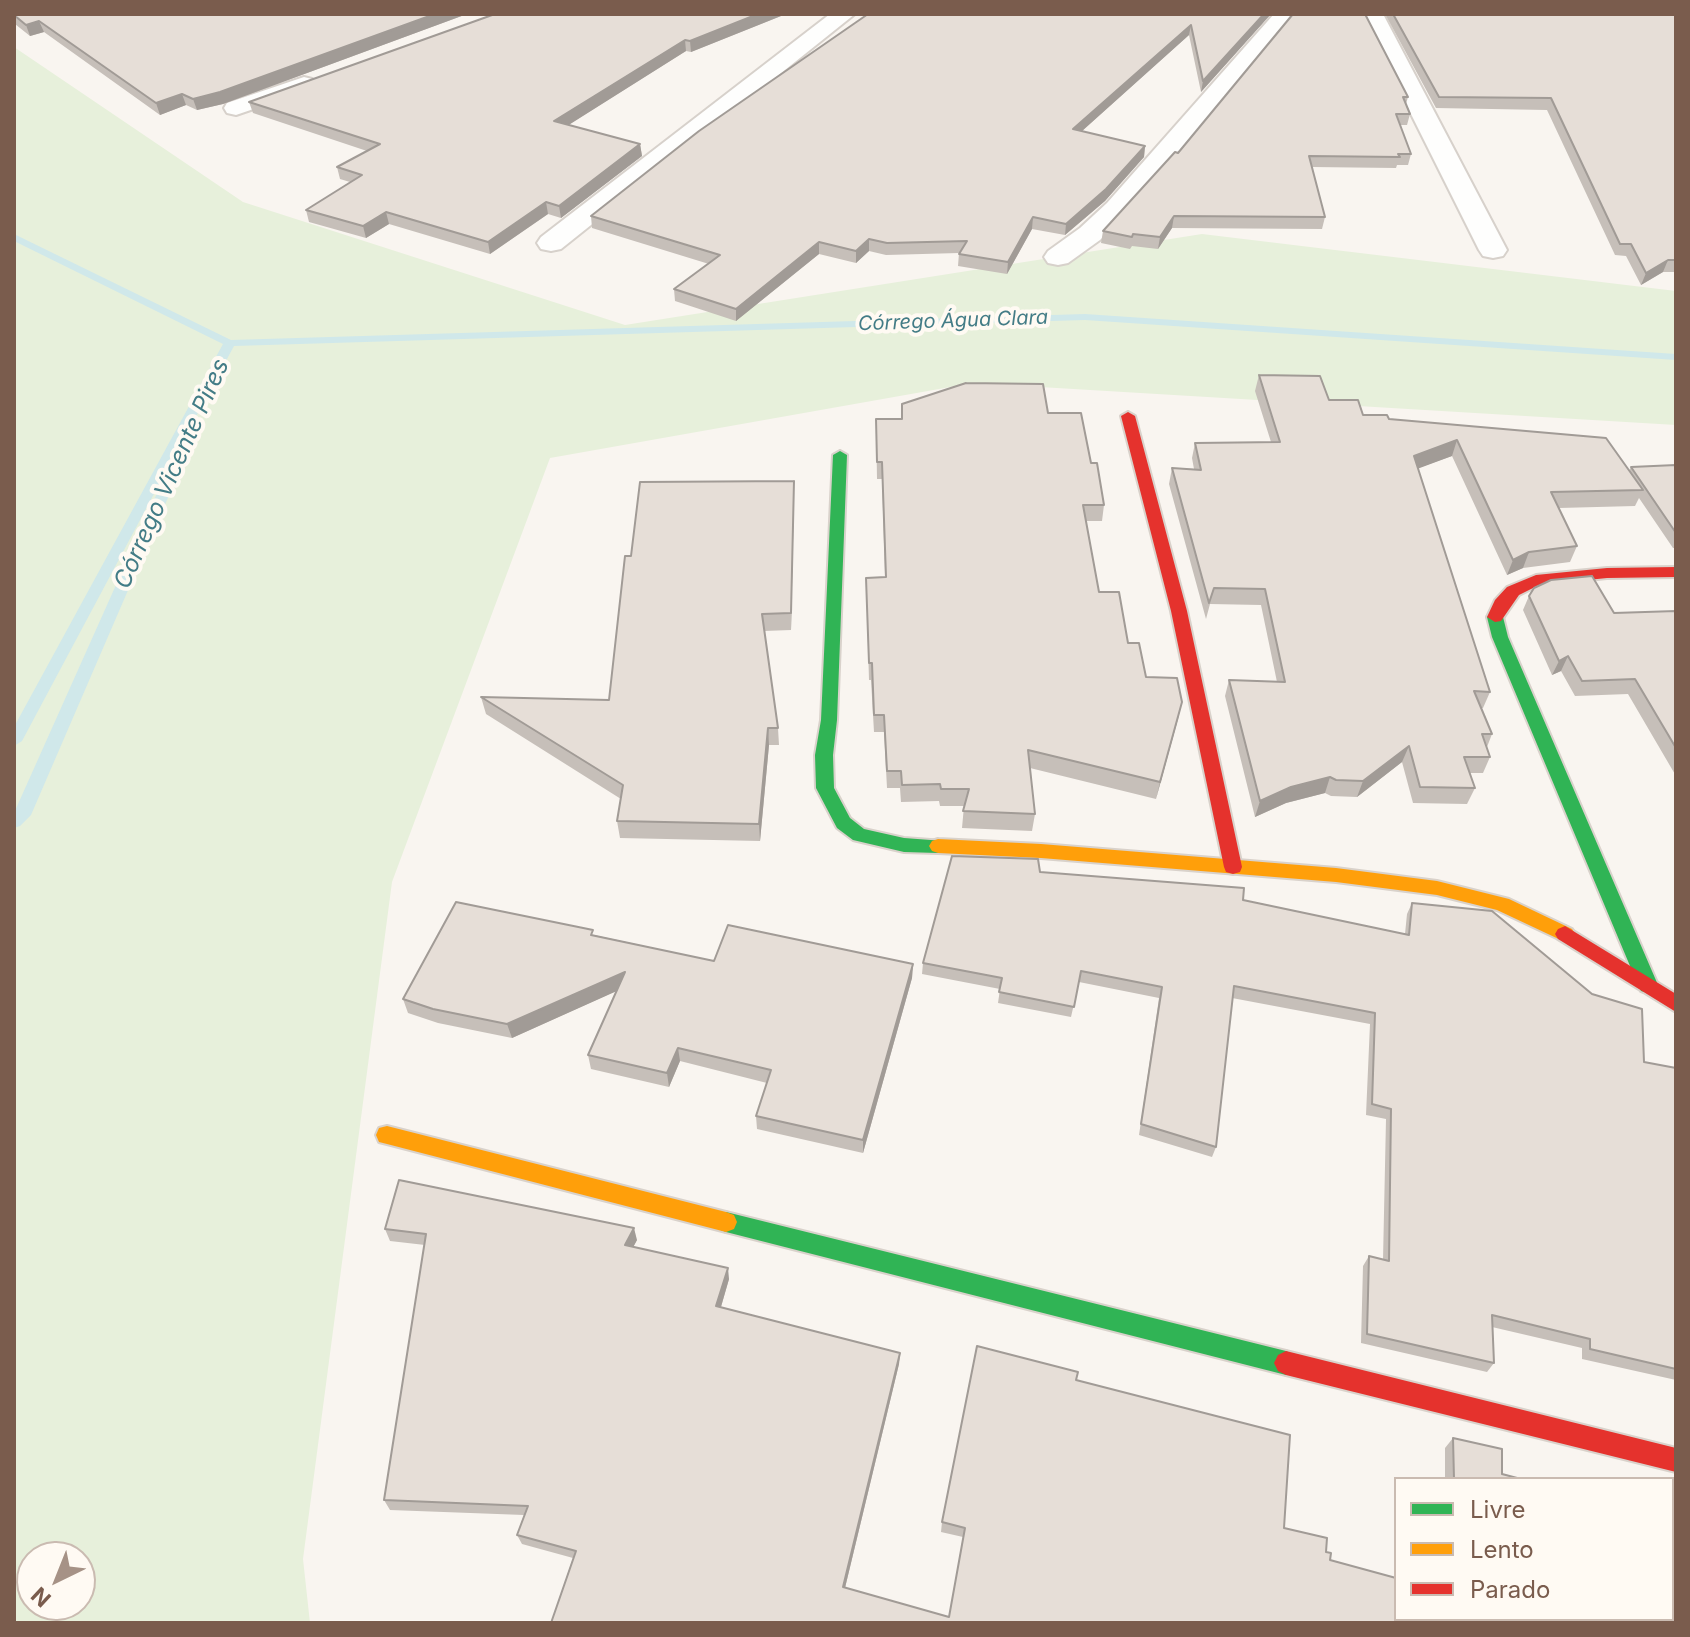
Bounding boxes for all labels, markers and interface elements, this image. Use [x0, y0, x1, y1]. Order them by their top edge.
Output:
water label: Córrego Água Clara [858, 306, 1048, 336]
water label: Córrego Vicente Pires [108, 355, 236, 593]
legend [1394, 1477, 1674, 1621]
text: Livre [1470, 1495, 1526, 1524]
text: Lento [1470, 1535, 1534, 1564]
north arrow [16, 1541, 96, 1621]
text: Parado [1470, 1575, 1550, 1604]
text: N [26, 1582, 56, 1612]

